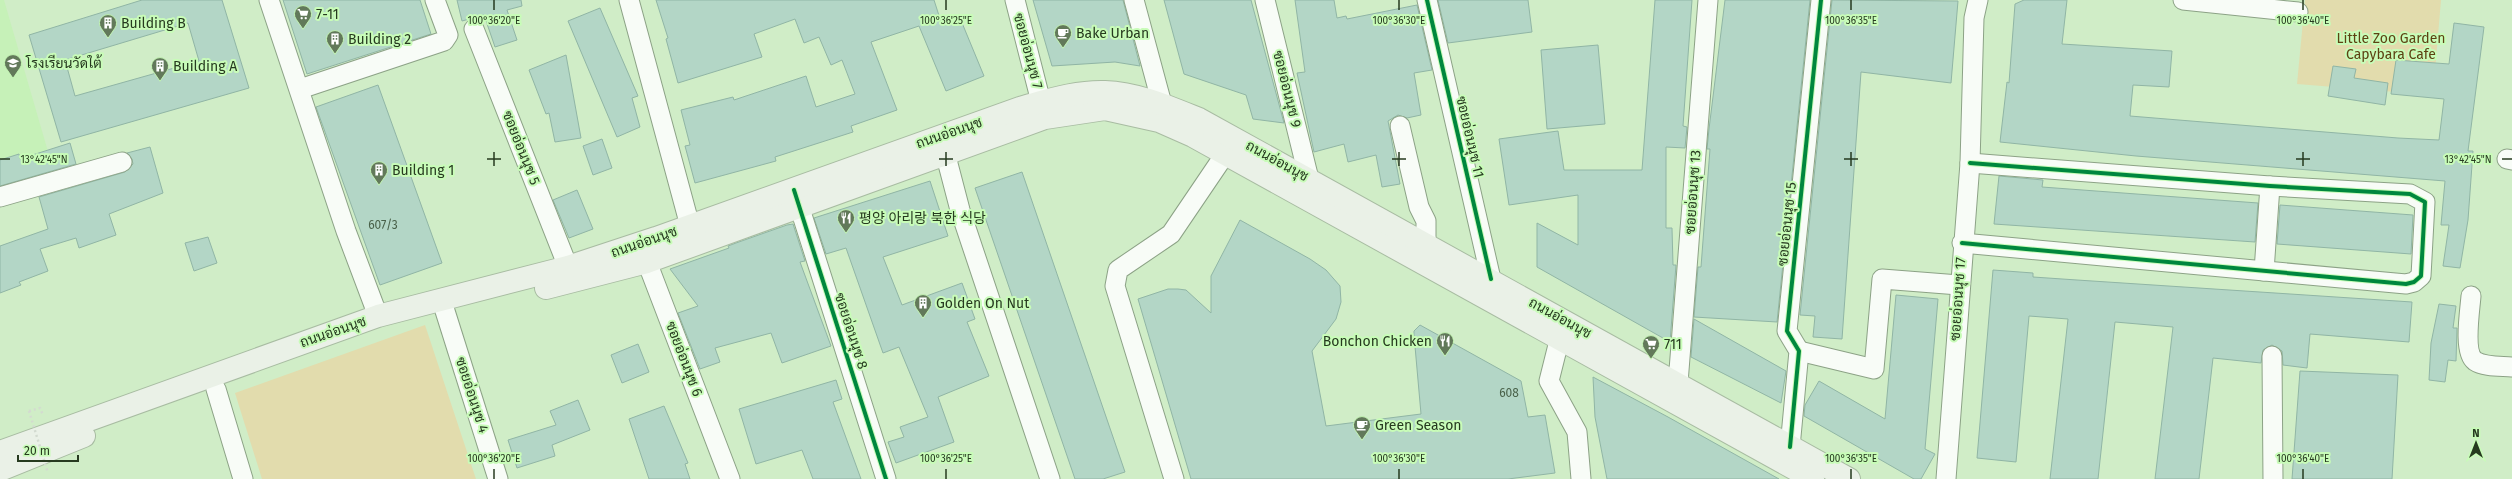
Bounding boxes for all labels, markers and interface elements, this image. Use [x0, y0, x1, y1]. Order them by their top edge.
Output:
supermarket icon: 7-11 [293, 4, 313, 29]
place label: 7-11 [316, 6, 339, 23]
street label: ซอยอ่อนนุช 7 [1009, 11, 1046, 91]
building icon: Building B [98, 13, 118, 38]
place label: Building B [121, 15, 186, 32]
text: 100°36'20"E [468, 15, 520, 27]
text: 100°36'25"E [920, 15, 972, 27]
text: 100°36'30"E [1373, 15, 1425, 27]
text: 100°36'35"E [1825, 15, 1877, 27]
text: 100°36'40"E [2277, 15, 2329, 27]
cafe icon: Bake Urban [1053, 23, 1073, 48]
place label: Bake Urban [1076, 25, 1149, 42]
building icon: Building 2 [325, 29, 345, 54]
park label: Little Zoo Garden Capybara Cafe [2337, 30, 2445, 63]
place label: Building 2 [348, 31, 411, 48]
street label: ซอยอ่อนนุช 9 [1268, 49, 1305, 129]
school or university icon: โรงเรียนวัดใต้ [3, 53, 23, 78]
place label: โรงเรียนวัดใต้ [25, 54, 103, 72]
building icon: Building A [150, 56, 170, 81]
place label: Building A [173, 58, 237, 75]
street label: ซอยอ่อนนุช 11 [1451, 95, 1488, 180]
street label: ซอยอ่อนนุช 5 [498, 108, 544, 188]
street label: ถนนอ่อนนุช [914, 114, 985, 153]
street label: ถนนอ่อนนุช [1242, 137, 1311, 186]
street label: ซอยอ่อนนุช 13 [1682, 149, 1705, 235]
text: 13°42'45"N [20, 154, 68, 166]
text: 13°42'45"N [2444, 154, 2492, 166]
building icon: Building 1 [369, 160, 389, 185]
place label: Building 1 [392, 162, 454, 179]
street label: ซอยอ่อนนุช 15 [1774, 181, 1801, 267]
restaurant icon: 평양 아리랑 북한 식당 [836, 208, 856, 233]
place label: 평양 아리랑 북한 식당 [859, 210, 986, 227]
house number: 607/3 [368, 218, 398, 232]
street label: ถนนอ่อนนุช [609, 223, 680, 262]
street label: ซอยอ่อนนุช 17 [1947, 257, 1970, 341]
street label: ซอยอ่อนนุช 8 [830, 291, 871, 372]
building icon: Golden On Nut [913, 293, 933, 318]
street label: ถนนอ่อนนุช [1525, 294, 1594, 343]
place label: Golden On Nut [936, 295, 1030, 312]
street label: ถนนอ่อนนุช [298, 313, 369, 352]
street label: ซอยอ่อนนุช 6 [661, 319, 706, 399]
restaurant icon: Bonchon Chicken [1435, 331, 1455, 356]
place label: Bonchon Chicken [1323, 333, 1432, 350]
supermarket icon: 711 [1641, 334, 1661, 359]
place label: 711 [1664, 336, 1682, 353]
street label: ซอยอ่อนนุช 4 [451, 355, 492, 436]
house number: 608 [1499, 386, 1519, 400]
cafe icon: Green Season [1352, 415, 1372, 440]
place label: Green Season [1375, 417, 1462, 434]
north arrow [2456, 423, 2496, 463]
text: N [2472, 427, 2480, 440]
scale bar [18, 437, 78, 463]
text: 20 m [24, 444, 50, 458]
text: 100°36'20"E [468, 453, 520, 465]
text: 100°36'25"E [920, 453, 972, 465]
text: 100°36'30"E [1373, 453, 1425, 465]
text: 100°36'35"E [1825, 453, 1877, 465]
text: 100°36'40"E [2277, 453, 2329, 465]

